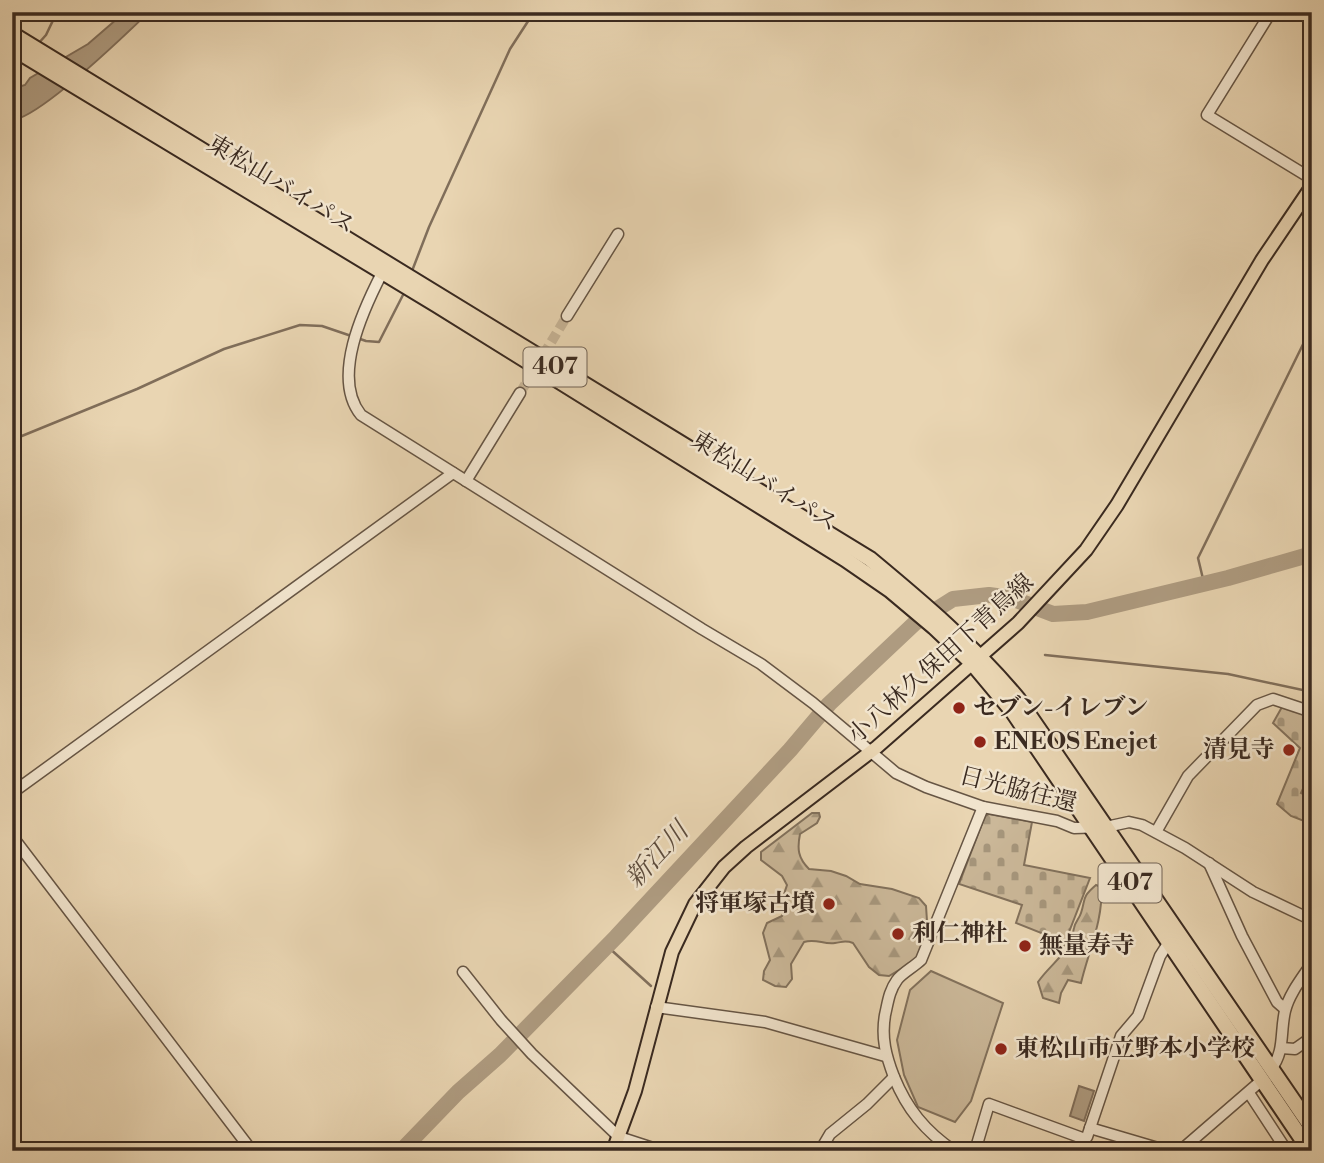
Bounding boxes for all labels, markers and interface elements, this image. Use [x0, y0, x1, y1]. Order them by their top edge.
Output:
street label: 東松山バイパス [201, 129, 361, 241]
road number: 407 [524, 348, 586, 386]
street label: 東松山バイパス [685, 425, 843, 539]
street label: 小八林久保田下青鳥線 [842, 568, 1040, 750]
place label: セブン-イレブン [973, 693, 1149, 723]
marker: セブン-イレブン [951, 700, 967, 716]
place label: ENEOS Enejet [994, 727, 1157, 757]
marker: ENEOS Enejet [972, 734, 988, 750]
place label: 清見寺 [1203, 735, 1275, 765]
marker: 清見寺 [1281, 742, 1297, 758]
street label: 日光脇往還 [956, 761, 1080, 819]
water label: 新江川 [619, 813, 697, 894]
road number: 407 [1098, 863, 1162, 902]
place label: 将軍塚古墳 [695, 889, 815, 919]
marker: 将軍塚古墳 [821, 896, 837, 912]
place label: 利仁神社 [912, 919, 1008, 949]
marker: 利仁神社 [890, 926, 906, 942]
place label: 無量寿寺 [1039, 931, 1135, 961]
marker: 無量寿寺 [1017, 938, 1033, 954]
place label: 東松山市立野本小学校 [1015, 1034, 1255, 1064]
marker: 東松山市立野本小学校 [993, 1041, 1009, 1057]

